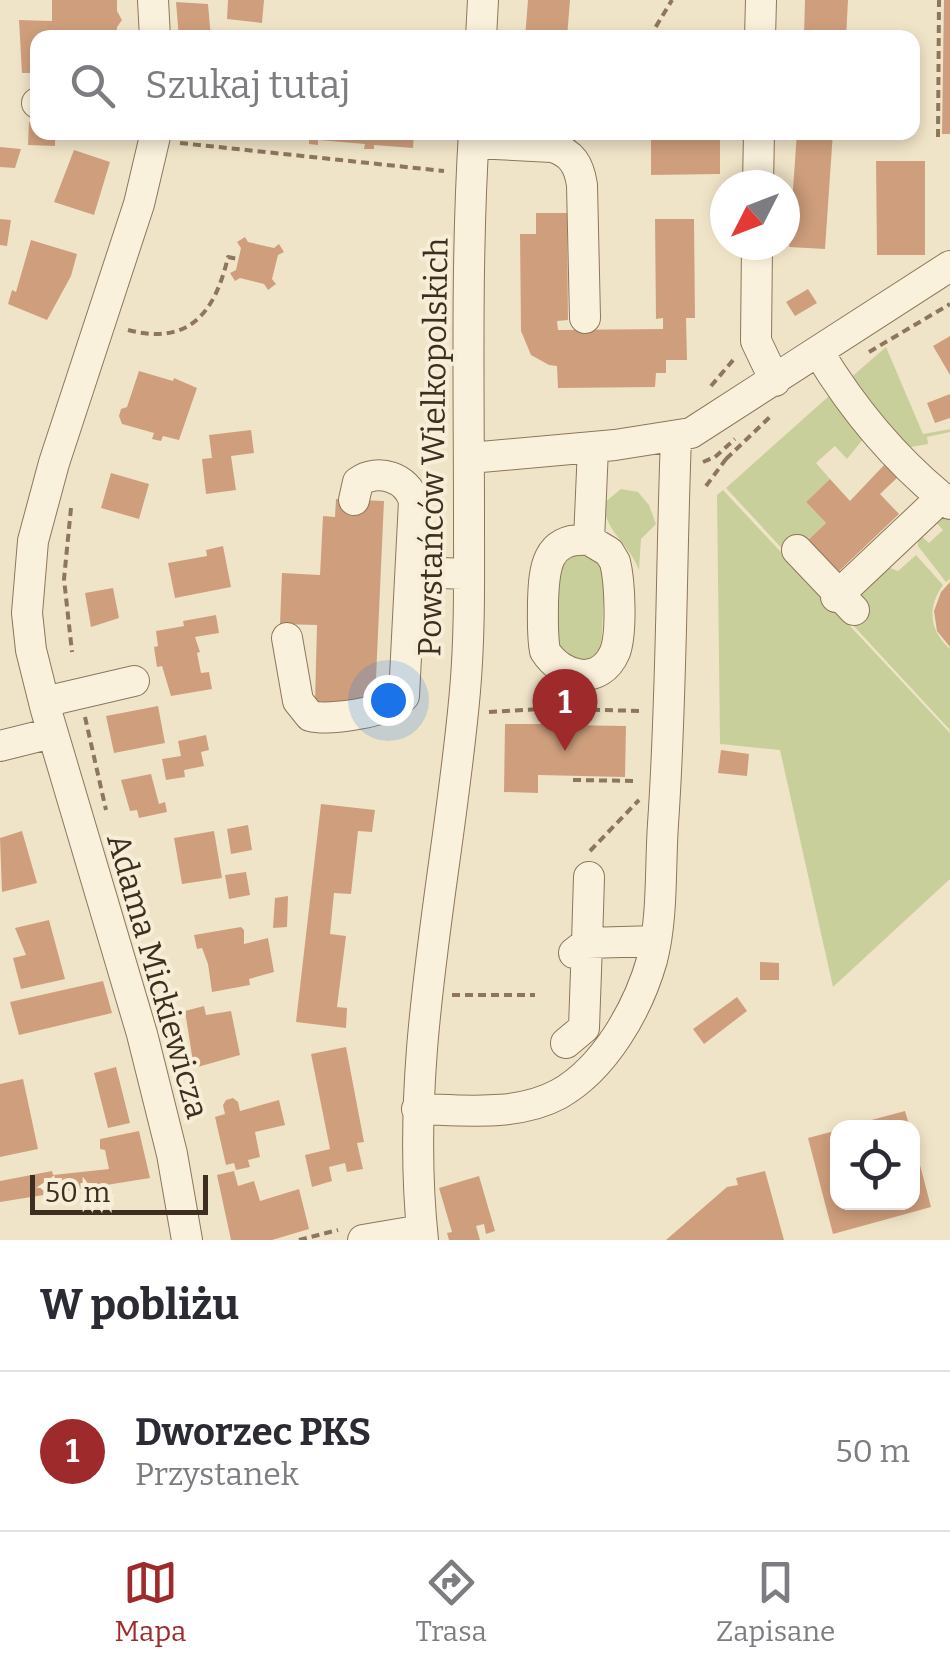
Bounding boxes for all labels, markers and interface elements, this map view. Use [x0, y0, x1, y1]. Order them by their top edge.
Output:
search box [30, 30, 920, 140]
icon: search [65, 58, 120, 113]
text: Szukaj tutaj [145, 62, 351, 108]
north arrow [710, 170, 800, 260]
street label: Powstańców Wielkopolskich [410, 237, 456, 657]
pin: 1 [532, 668, 598, 751]
your location [363, 675, 414, 726]
street label: Adama Mickiewicza [99, 829, 217, 1123]
map controls [830, 1120, 920, 1210]
button: locate [830, 1120, 920, 1210]
scale bar [30, 1170, 208, 1214]
text: 50 m [45, 1176, 110, 1209]
text: W pobliżu [40, 1280, 239, 1330]
text: Dworzec PKS [135, 1409, 371, 1455]
text: 1 [66, 1432, 79, 1470]
text: 50 m [835, 1432, 910, 1470]
text: Przystanek [135, 1455, 299, 1493]
tab: Mapa [115, 1555, 186, 1648]
tab: Trasa [416, 1555, 487, 1648]
tab: Zapisane [716, 1555, 835, 1648]

